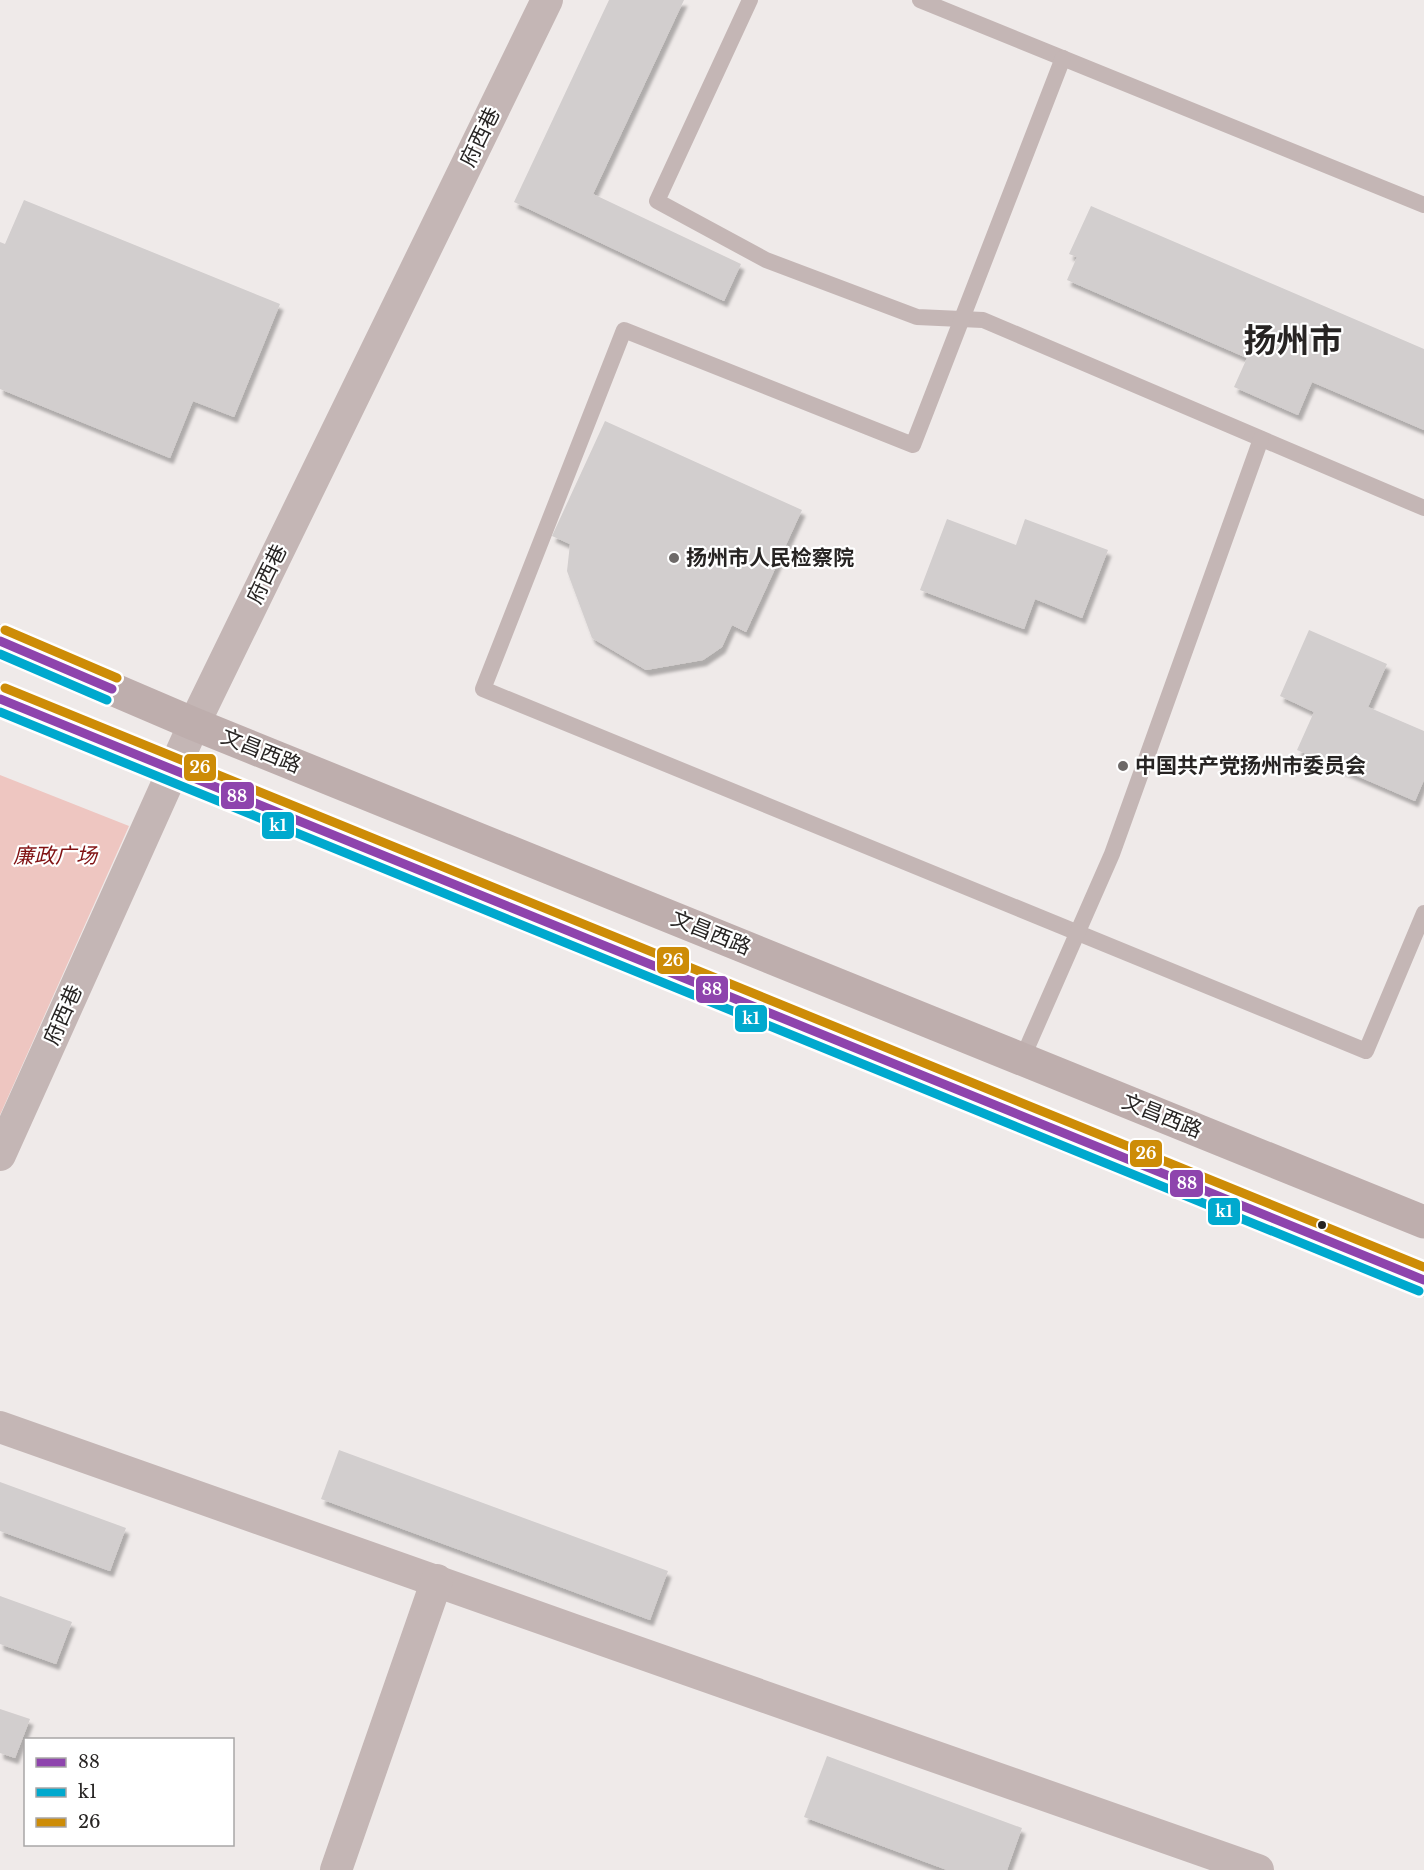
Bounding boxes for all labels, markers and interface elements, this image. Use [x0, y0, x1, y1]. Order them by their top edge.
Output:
street label: 府西巷 [455, 103, 505, 171]
district label: 扬州市 [1244, 320, 1343, 361]
street label: 府西巷 [242, 540, 292, 608]
place label: 扬州市人民检察院 [686, 545, 854, 571]
marker: 扬州市人民检察院 [667, 551, 681, 565]
street label: 文昌西路 [217, 723, 305, 779]
line badge: 26 [183, 753, 217, 782]
place label: 中国共产党扬州市委员会 [1135, 753, 1366, 779]
text: 26 [189, 757, 211, 777]
marker: 中国共产党扬州市委员会 [1116, 759, 1130, 773]
line badge: 88 [220, 781, 255, 810]
text: 88 [227, 786, 247, 806]
line badge: k1 [261, 811, 295, 840]
text: k1 [269, 815, 287, 835]
park label: 廉政广场 [13, 843, 99, 869]
street label: 文昌西路 [667, 905, 755, 961]
line badge: 26 [656, 946, 690, 975]
text: 26 [662, 950, 684, 970]
line badge: 88 [695, 975, 729, 1004]
text: 88 [702, 979, 722, 999]
street label: 府西巷 [38, 981, 88, 1049]
line badge: k1 [734, 1004, 768, 1033]
text: k1 [742, 1008, 760, 1028]
street label: 文昌西路 [1118, 1088, 1206, 1144]
line badge: 26 [1129, 1139, 1163, 1168]
text: 26 [1135, 1143, 1157, 1163]
line badge: 88 [1169, 1169, 1204, 1198]
text: 88 [1177, 1173, 1197, 1193]
line badge: k1 [1207, 1197, 1241, 1226]
text: k1 [1215, 1201, 1233, 1221]
unlabelled marker [1316, 1219, 1328, 1231]
legend [24, 1738, 234, 1846]
text: 88 [78, 1751, 100, 1773]
text: k1 [78, 1781, 97, 1803]
text: 26 [78, 1811, 101, 1833]

